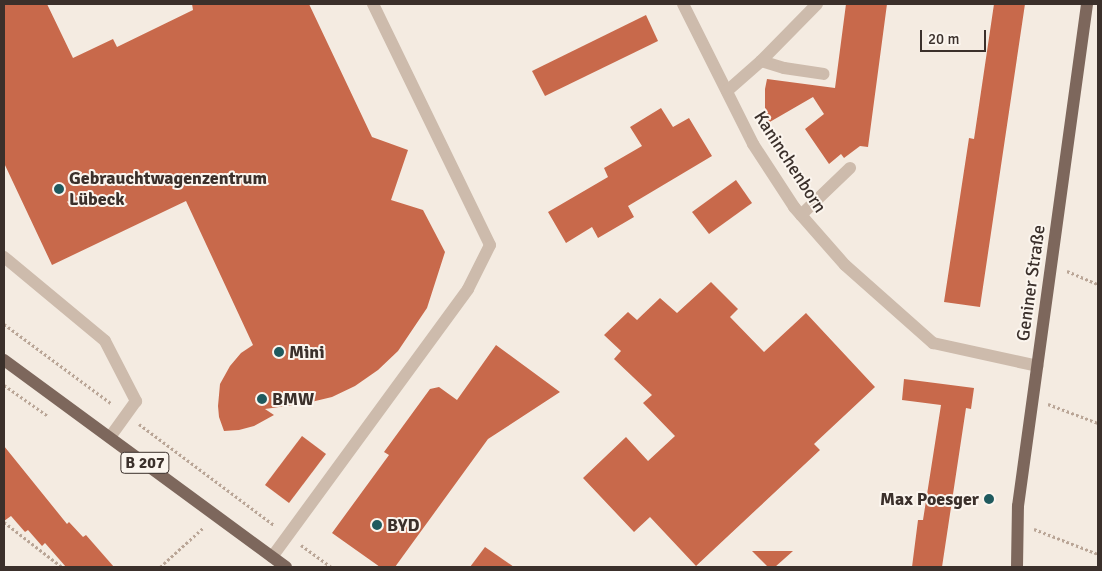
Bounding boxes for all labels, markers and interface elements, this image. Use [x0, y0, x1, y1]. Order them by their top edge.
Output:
scale bar [922, 20, 988, 52]
text: 20 m [928, 30, 959, 48]
street label: Kaninchenborn [749, 107, 831, 217]
place label: Gebrauchtwagenzentrum Lübeck [69, 168, 267, 210]
marker: Gebrauchtwagenzentrum Lübeck [53, 183, 65, 195]
street label: Geniner Straße [1012, 224, 1050, 342]
place label: Mini [289, 341, 325, 363]
marker: Mini [273, 346, 285, 358]
place label: BMW [272, 388, 314, 410]
marker: BMW [256, 393, 268, 405]
road number: B 207 [120, 449, 170, 476]
place label: Max Poesger [880, 488, 979, 510]
marker: Max Poesger [983, 493, 995, 505]
place label: BYD [387, 514, 419, 536]
marker: BYD [371, 519, 383, 531]

